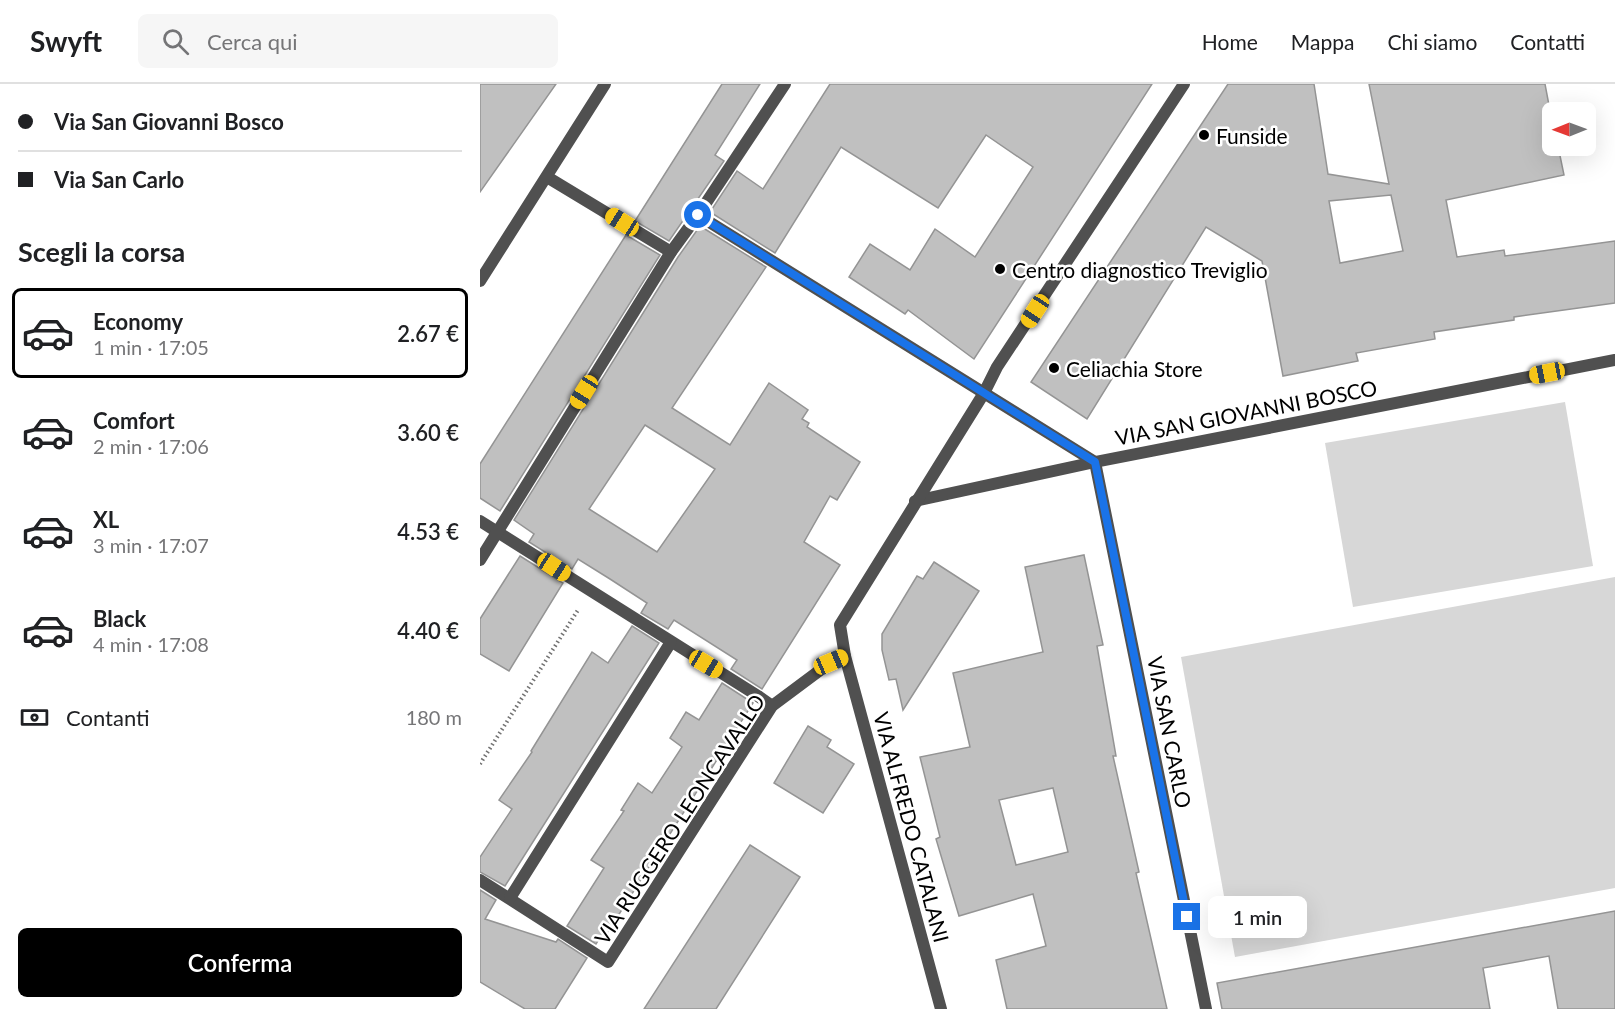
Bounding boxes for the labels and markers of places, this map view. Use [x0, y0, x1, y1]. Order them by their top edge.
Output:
place label: Funside [1216, 123, 1288, 148]
marker: Funside [1197, 128, 1211, 142]
place label: Centro diagnostico Treviglio [1012, 257, 1268, 282]
marker: Centro diagnostico Treviglio [993, 262, 1007, 276]
place label: Celiachia Store [1066, 356, 1203, 381]
marker: Celiachia Store [1047, 361, 1061, 375]

